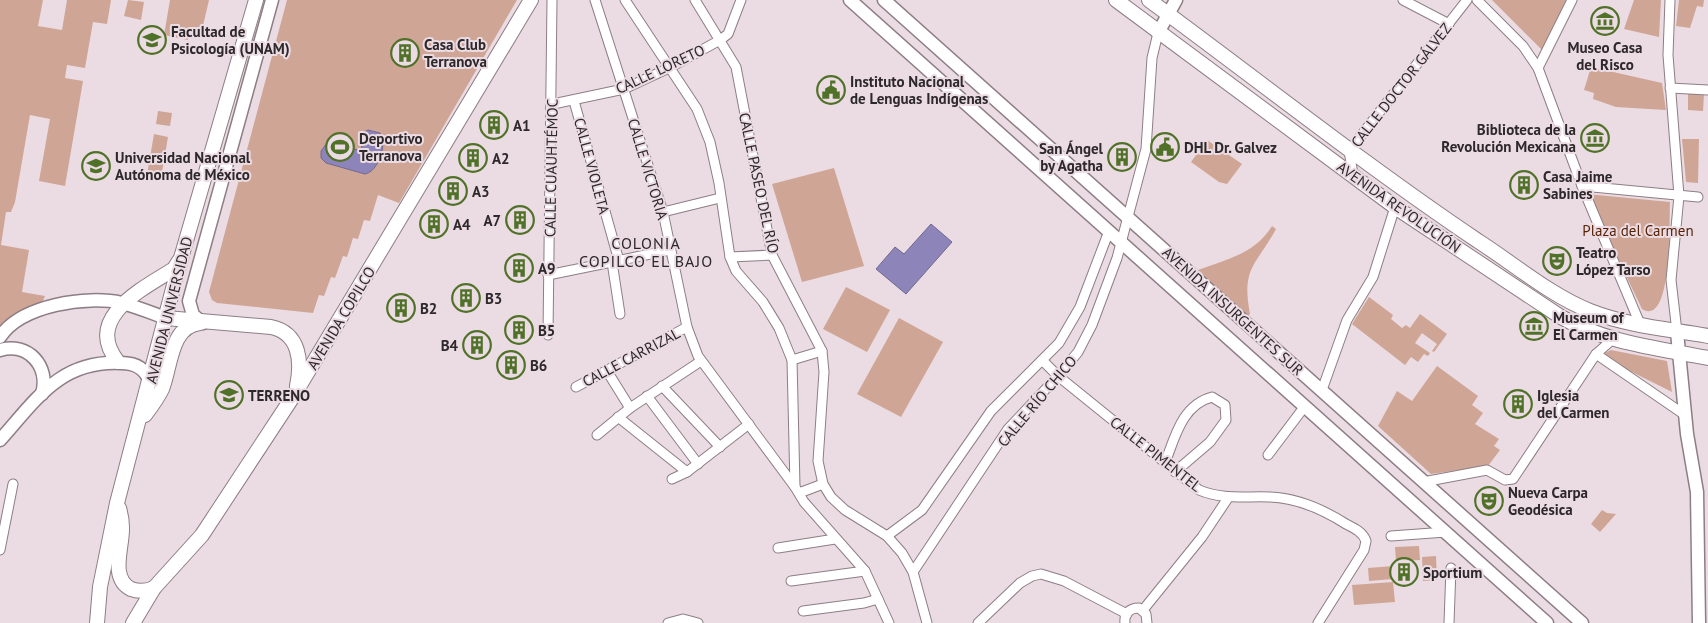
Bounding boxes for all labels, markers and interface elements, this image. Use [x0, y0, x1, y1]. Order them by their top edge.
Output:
museum icon: Museo Casa del Risco [1590, 6, 1620, 36]
street label: CALLE DOCTOR GÁLVEZ [1347, 19, 1455, 151]
place label: Facultad de Psicología (UNAM) [171, 22, 290, 58]
school or university icon: Facultad de Psicología (UNAM) [137, 25, 167, 55]
place label: Casa Club Terranova [424, 35, 487, 71]
building icon: Casa Club Terranova [390, 38, 420, 68]
place label: Museo Casa del Risco [1567, 38, 1643, 74]
street label: CALLE LORETO [612, 40, 708, 98]
place label: Instituto Nacional de Lenguas Indígenas [850, 72, 988, 108]
public building icon: Instituto Nacional de Lenguas Indígenas [816, 75, 846, 105]
street label: CALLE CUAUHTÉMOC [540, 99, 562, 237]
building icon: A1 [479, 110, 509, 140]
street label: CALLE PASEO DEL RÍO [735, 111, 783, 255]
place label: A1 [513, 116, 531, 135]
street label: CALLE VIOLETA [570, 116, 614, 217]
street label: CALLE VICTORIA [624, 116, 672, 222]
place label: Biblioteca de la Revolución Mexicana [1441, 120, 1576, 156]
museum icon: Biblioteca de la Revolución Mexicana [1580, 123, 1610, 153]
place label: Deportivo Terranova [359, 129, 423, 165]
sports icon: Deportivo Terranova [325, 132, 355, 162]
public building icon: DHL Dr. Galvez [1150, 132, 1180, 162]
place label: DHL Dr. Galvez [1184, 138, 1277, 157]
place label: San Ángel by Agatha [1039, 139, 1104, 175]
building icon: San Ángel by Agatha [1107, 142, 1137, 172]
building icon: A2 [458, 143, 488, 173]
place label: Universidad Nacional Autónoma de México [115, 148, 251, 184]
place label: A2 [492, 149, 510, 168]
school or university icon: Universidad Nacional Autónoma de México [81, 151, 111, 181]
street label: AVENIDA REVOLUCIÓN [1333, 157, 1465, 257]
place label: Casa Jaime Sabines [1543, 167, 1613, 203]
building icon: Casa Jaime Sabines [1509, 170, 1539, 200]
building icon: A3 [438, 176, 468, 206]
place label: A3 [472, 182, 490, 201]
building icon: A7 [505, 205, 535, 235]
building icon: A4 [419, 209, 449, 239]
place label: A7 [483, 211, 501, 230]
place label: A4 [453, 215, 471, 234]
park label: Plaza del Carmen [1582, 221, 1694, 240]
district label: COLONIA COPILCO EL BAJO [579, 233, 713, 271]
street label: AVENIDA UNIVERSIDAD [142, 235, 196, 385]
street label: AVENIDA INSURGENTES SUR [1158, 243, 1308, 380]
place label: Teatro López Tarso [1576, 243, 1651, 279]
theatre icon: Teatro López Tarso [1542, 246, 1572, 276]
building icon: A9 [504, 253, 534, 283]
place label: A9 [538, 259, 556, 278]
street label: AVENIDA COPILCO [303, 263, 379, 373]
building icon: B3 [451, 283, 481, 313]
place label: B3 [485, 289, 502, 308]
building icon: B2 [386, 293, 416, 323]
place label: B2 [420, 299, 437, 318]
place label: Museum of El Carmen [1553, 308, 1625, 344]
museum icon: Museum of El Carmen [1519, 311, 1549, 341]
building icon: B5 [504, 315, 534, 345]
place label: B5 [538, 321, 555, 340]
street label: CALLE CARRIZAL [579, 323, 683, 391]
building icon: B4 [462, 330, 492, 360]
place label: B4 [441, 336, 458, 355]
building icon: B6 [496, 350, 526, 380]
street label: CALLE RÍO CHICO [993, 351, 1081, 451]
place label: B6 [530, 356, 547, 375]
school or university icon: TERRENO [214, 380, 244, 410]
place label: TERRENO [248, 386, 310, 405]
place label: Iglesia del Carmen [1537, 386, 1610, 422]
building icon: Iglesia del Carmen [1503, 389, 1533, 419]
street label: CALLE PIMENTEL [1106, 412, 1206, 496]
place label: Nueva Carpa Geodésica [1508, 483, 1588, 519]
theatre icon: Nueva Carpa Geodésica [1474, 486, 1504, 516]
building icon: Sportium [1389, 557, 1419, 587]
place label: Sportium [1423, 563, 1482, 582]

